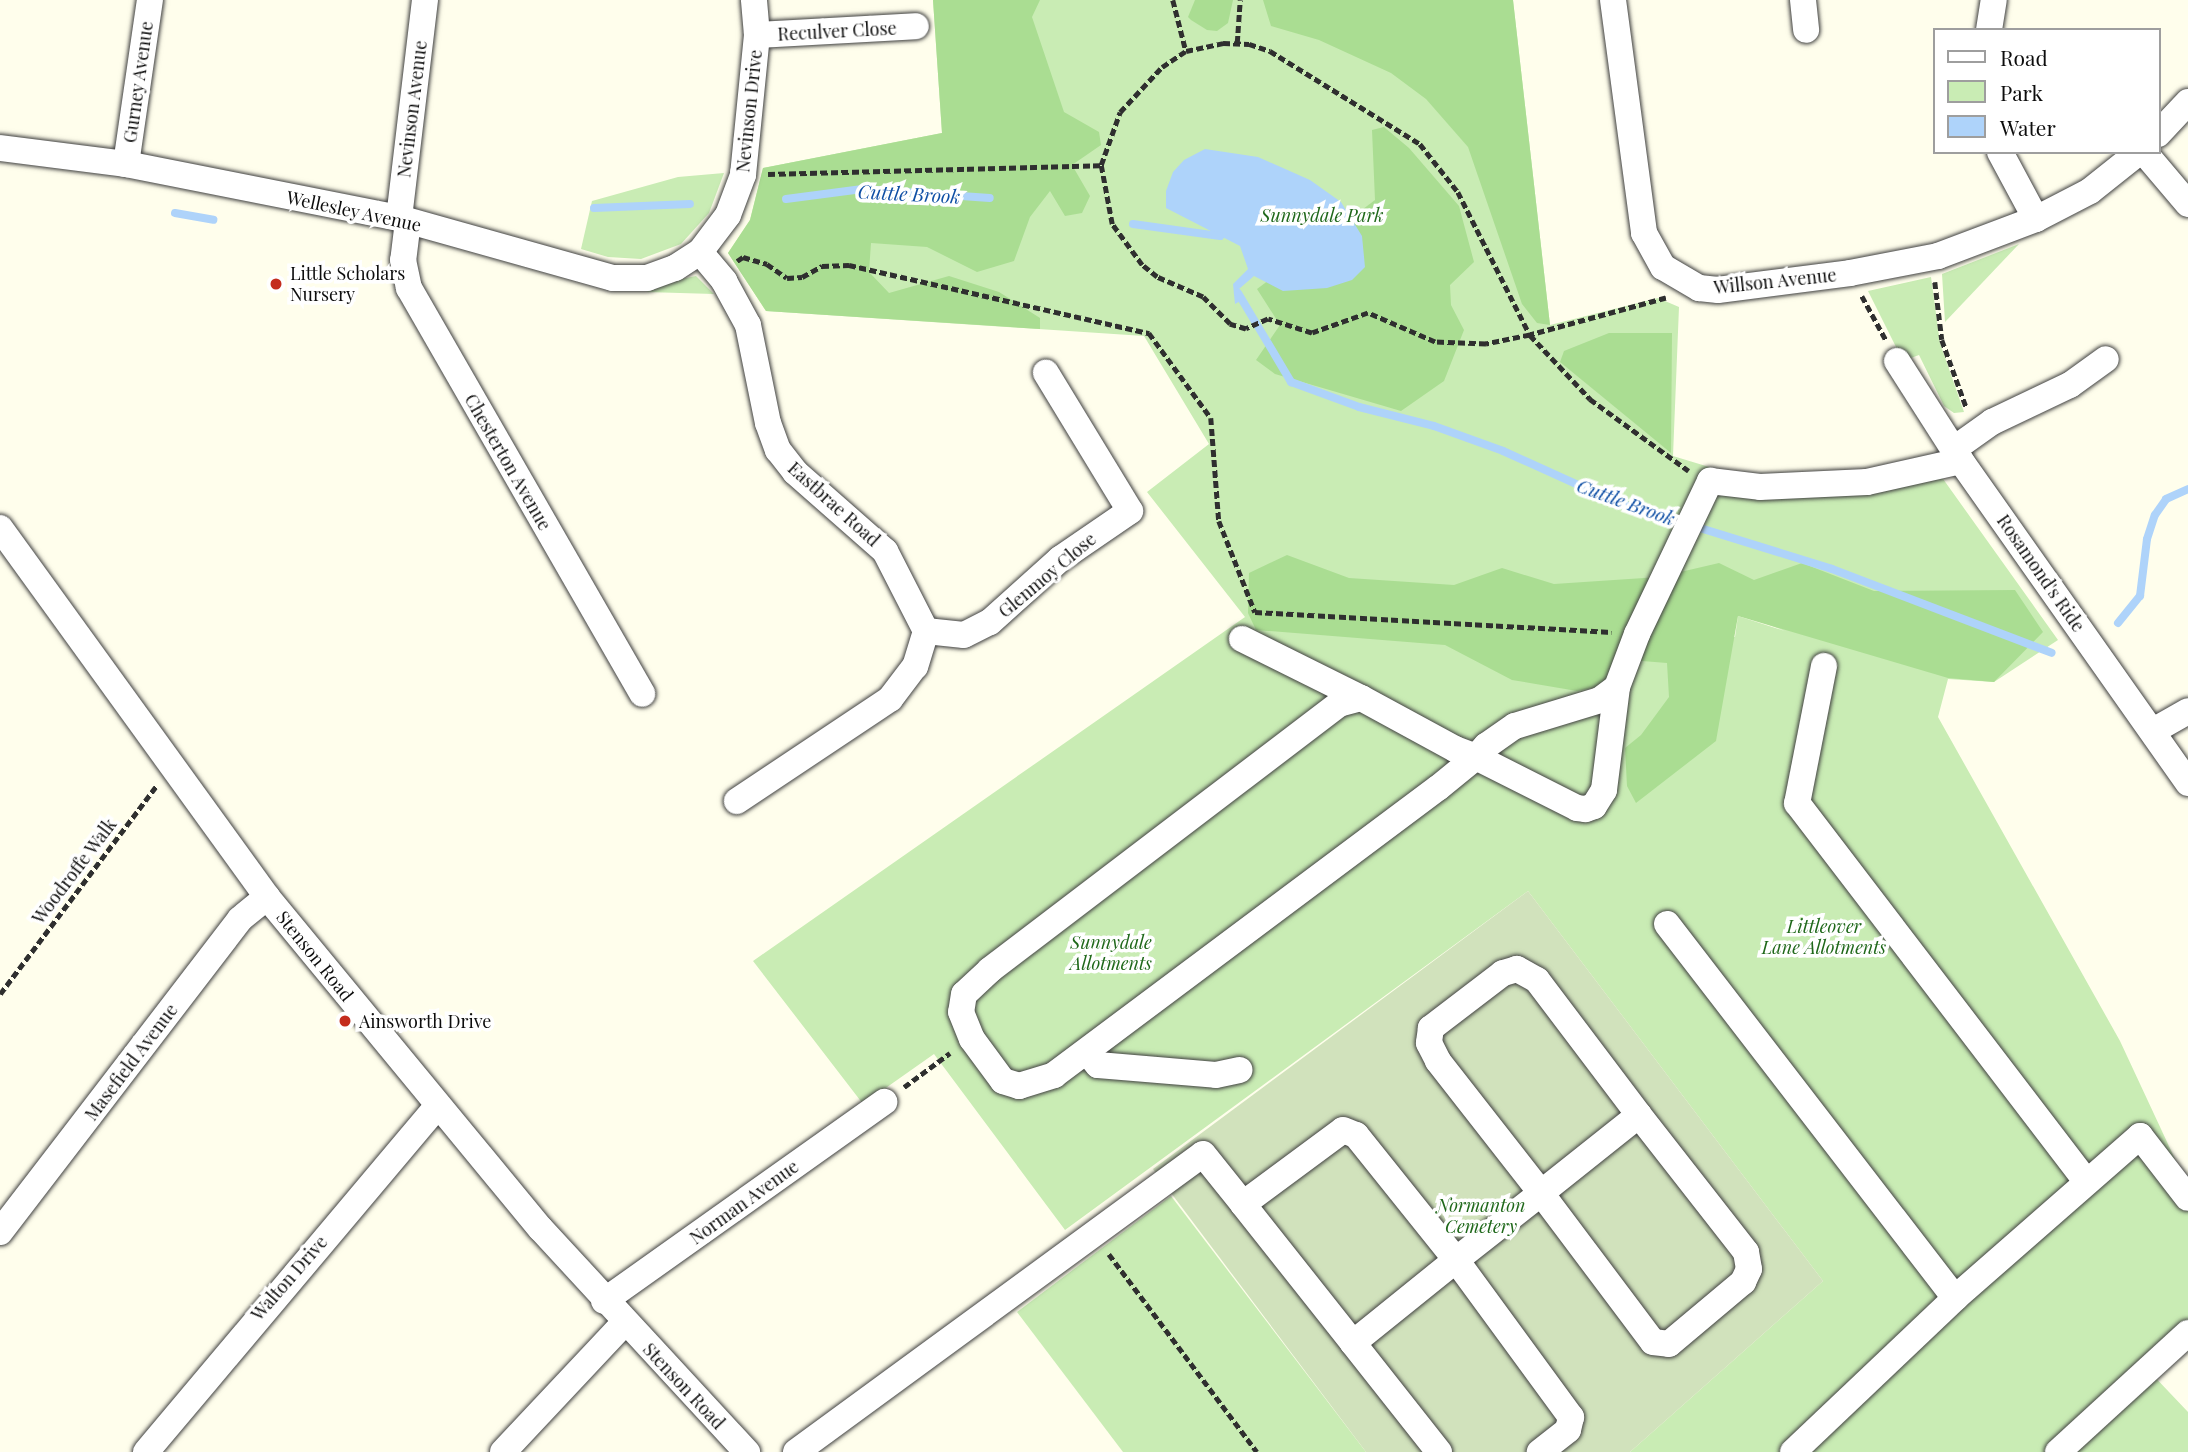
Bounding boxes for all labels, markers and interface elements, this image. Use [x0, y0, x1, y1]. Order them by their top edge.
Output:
street label: Reculver Close [777, 17, 897, 45]
street label: Gurney Avenue [119, 19, 157, 145]
legend [1932, 28, 2160, 154]
street label: Nevinson Avenue [393, 39, 431, 179]
text: Road [2000, 43, 2048, 71]
street label: Nevinson Drive [732, 48, 766, 174]
text: Park [2000, 78, 2043, 106]
text: Water [2000, 113, 2056, 141]
water label: Cuttle Brook [857, 180, 961, 208]
street label: Wellesley Avenue [284, 186, 424, 236]
park label: Sunnydale Park [1261, 204, 1383, 226]
place label: Little Scholars Nursery [290, 263, 405, 306]
street label: Willson Avenue [1712, 264, 1838, 298]
marker: Little Scholars Nursery [268, 276, 284, 292]
street label: Chesterton Avenue [460, 390, 556, 534]
street label: Eastbrae Road [784, 457, 884, 551]
water label: Cuttle Brook [1574, 474, 1678, 530]
street label: Rosamond's Ride [1993, 510, 2089, 636]
street label: Glenmoy Close [994, 528, 1100, 622]
street label: Woodroffe Walk [27, 814, 121, 928]
street label: Stenson Road [272, 906, 358, 1006]
park label: Littleover Lane Allotments [1762, 916, 1886, 958]
park label: Sunnydale Allotments [1070, 932, 1152, 974]
street label: Masefield Avenue [80, 999, 182, 1125]
place label: Ainsworth Drive [359, 1010, 491, 1032]
marker: Ainsworth Drive [337, 1013, 353, 1029]
street label: Norman Avenue [685, 1155, 803, 1249]
park label: Normanton Cemetery [1437, 1195, 1525, 1238]
street label: Walton Drive [246, 1231, 332, 1325]
street label: Stenson Road [639, 1338, 729, 1434]

